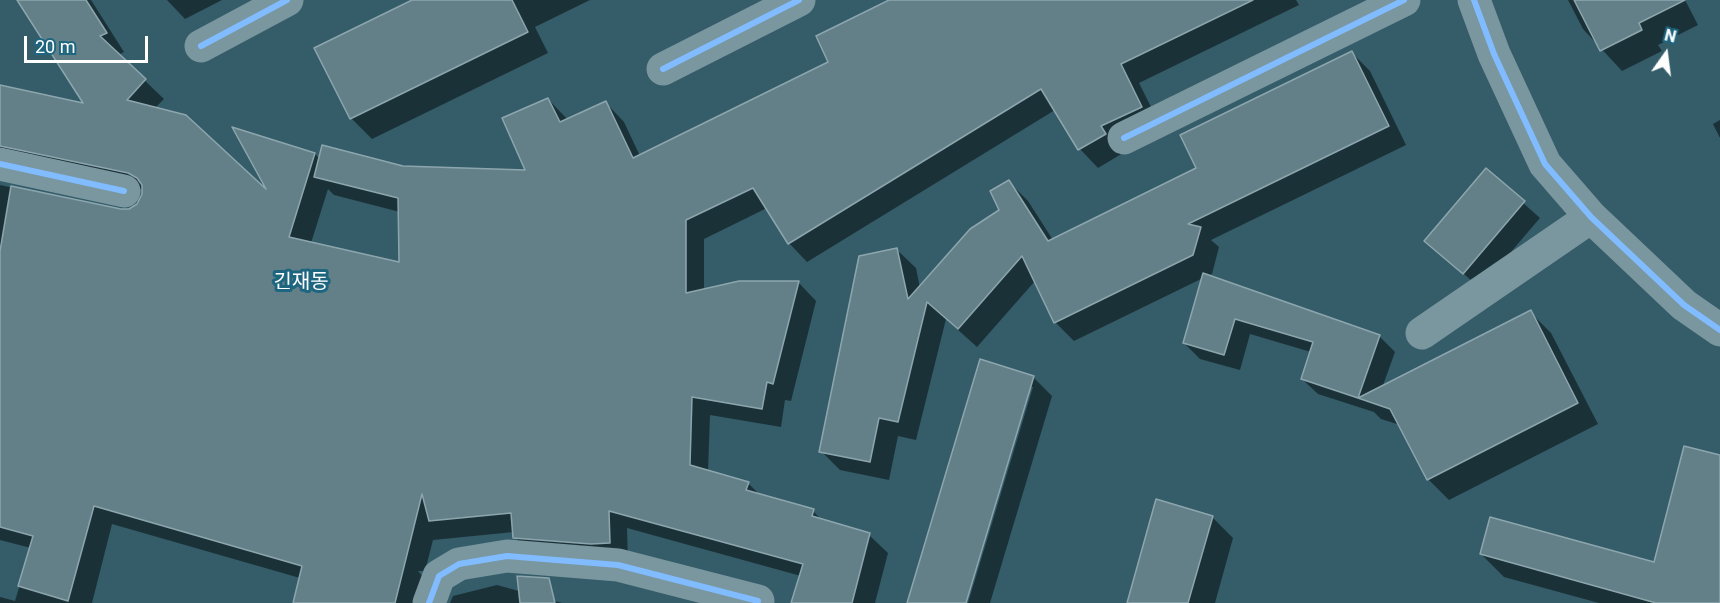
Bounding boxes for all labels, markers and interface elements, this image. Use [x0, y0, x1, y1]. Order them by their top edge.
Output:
scale bar [27, 24, 152, 62]
north arrow [1636, 24, 1696, 84]
text: N [1663, 25, 1678, 47]
text: 20 m [35, 36, 75, 57]
district label: 긴재동 [273, 271, 329, 295]

